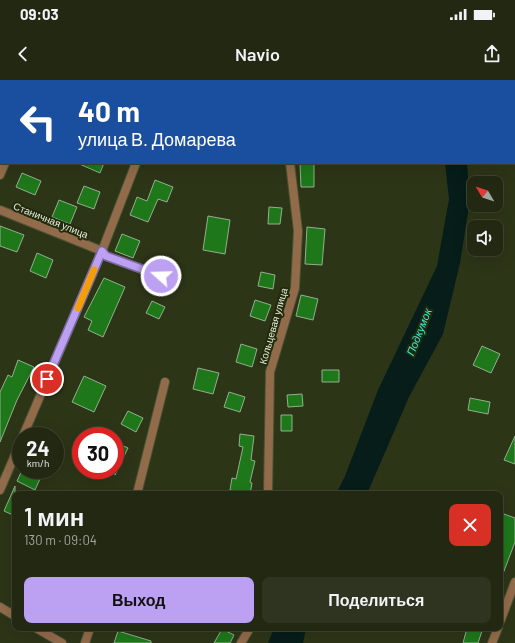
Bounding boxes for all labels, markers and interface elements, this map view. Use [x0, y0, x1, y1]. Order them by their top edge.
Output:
text: 09:03 [20, 5, 59, 23]
icon: back [12, 43, 34, 65]
text: Navio [235, 43, 280, 65]
icon: share [481, 43, 503, 65]
text: 40 m [78, 94, 140, 128]
icon: left [12, 96, 64, 148]
text: улица В. Домарева [78, 128, 236, 150]
north arrow [467, 176, 503, 212]
map controls [467, 176, 503, 256]
street label: Станичная улица [12, 200, 91, 241]
button: sound [467, 220, 503, 256]
position arrow [140, 255, 182, 297]
street label: Кольцевая улица [256, 286, 290, 366]
water label: Подкумок [403, 306, 434, 357]
pin [30, 362, 64, 396]
icon: arrive [36, 368, 58, 390]
speed limit sign: 30 [72, 427, 124, 479]
text: 24 [26, 436, 50, 460]
text: km/h [27, 457, 49, 469]
text: 1 мин [24, 502, 84, 531]
button: close [449, 504, 491, 546]
text: 130 m · 09:04 [24, 532, 97, 548]
button: Выход [24, 577, 254, 623]
button: Поделиться [262, 577, 491, 623]

